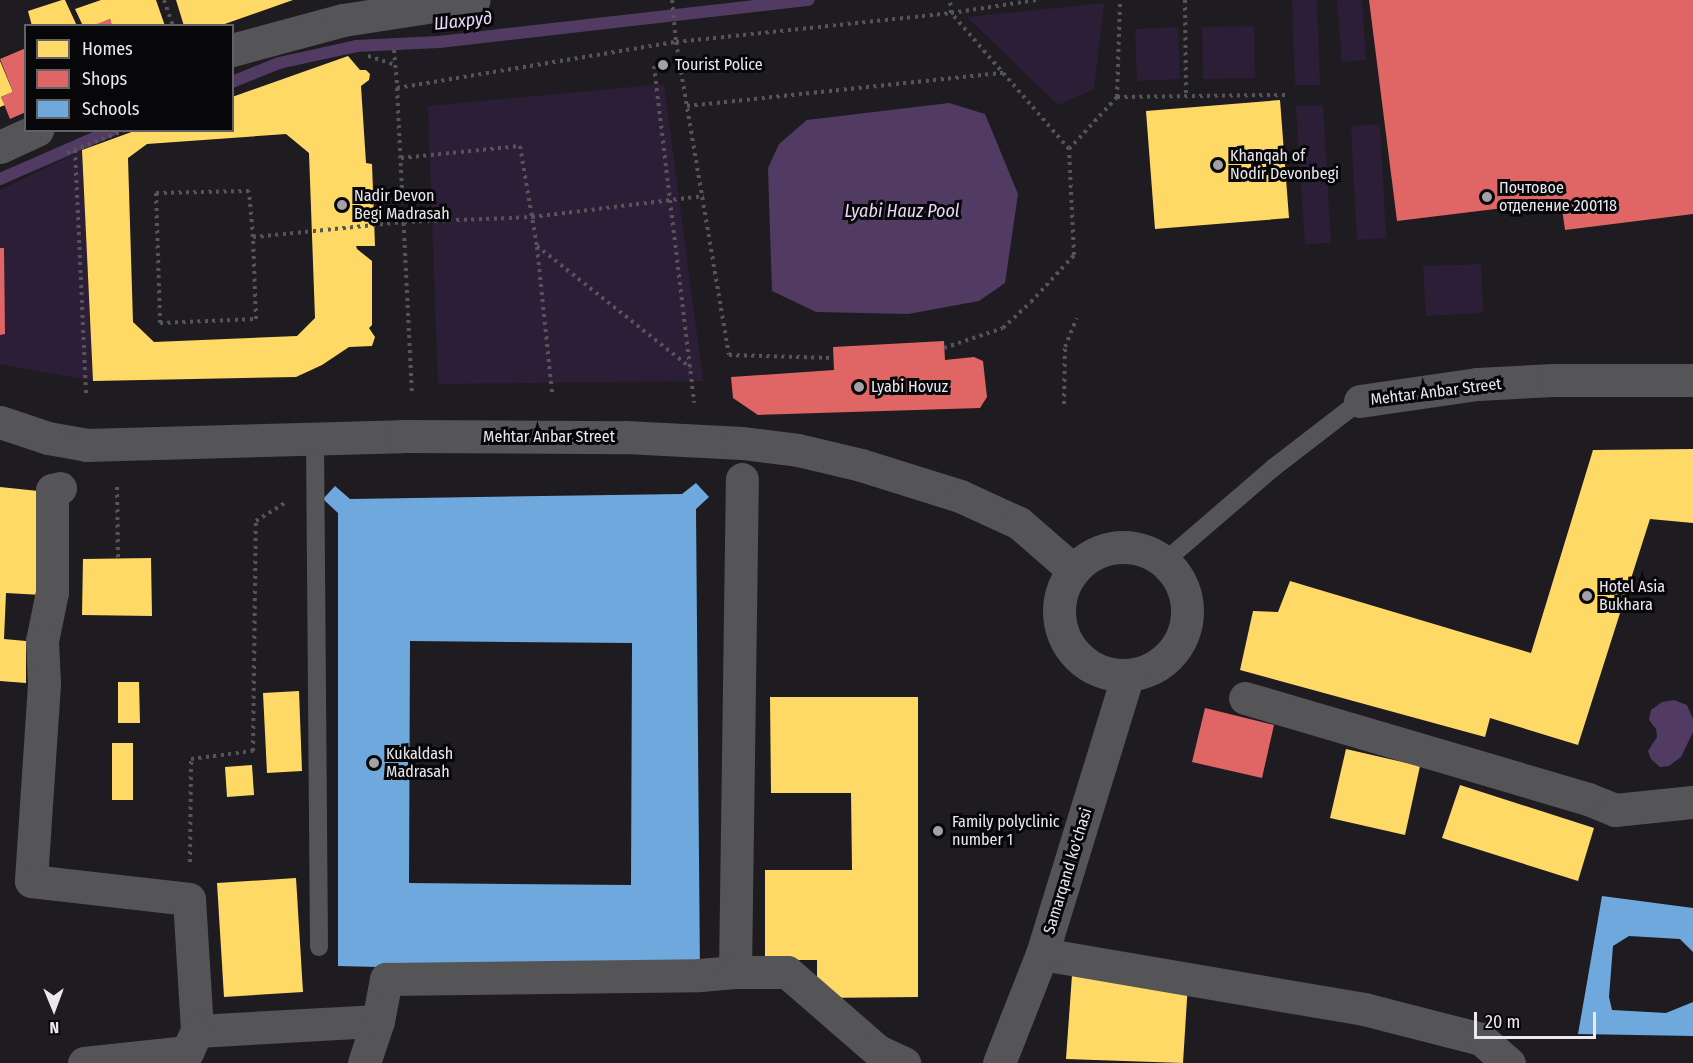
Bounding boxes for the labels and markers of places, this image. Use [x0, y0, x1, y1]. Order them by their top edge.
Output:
place label: Tourist Police [675, 55, 763, 75]
marker: Tourist Police [656, 58, 670, 72]
place label: Khanqah of Nodir Devonbegi [1230, 146, 1339, 184]
marker: Khanqah of Nodir Devonbegi [1211, 158, 1225, 172]
place label: Почтовое отделение 200118 [1499, 178, 1617, 216]
place label: Nadir Devon Begi Madrasah [354, 186, 450, 224]
marker: Почтовое отделение 200118 [1480, 190, 1494, 204]
marker: Nadir Devon Begi Madrasah [335, 198, 349, 212]
place label: Lyabi Hovuz [871, 377, 948, 397]
marker: Lyabi Hovuz [852, 380, 866, 394]
place label: Hotel Asia Bukhara [1599, 577, 1665, 615]
marker: Hotel Asia Bukhara [1580, 589, 1594, 603]
place label: Kukaldash Madrasah [386, 744, 453, 782]
marker: Kukaldash Madrasah [367, 756, 381, 770]
place label: Family polyclinic number 1 [952, 812, 1060, 850]
marker: Family polyclinic number 1 [929, 822, 947, 840]

